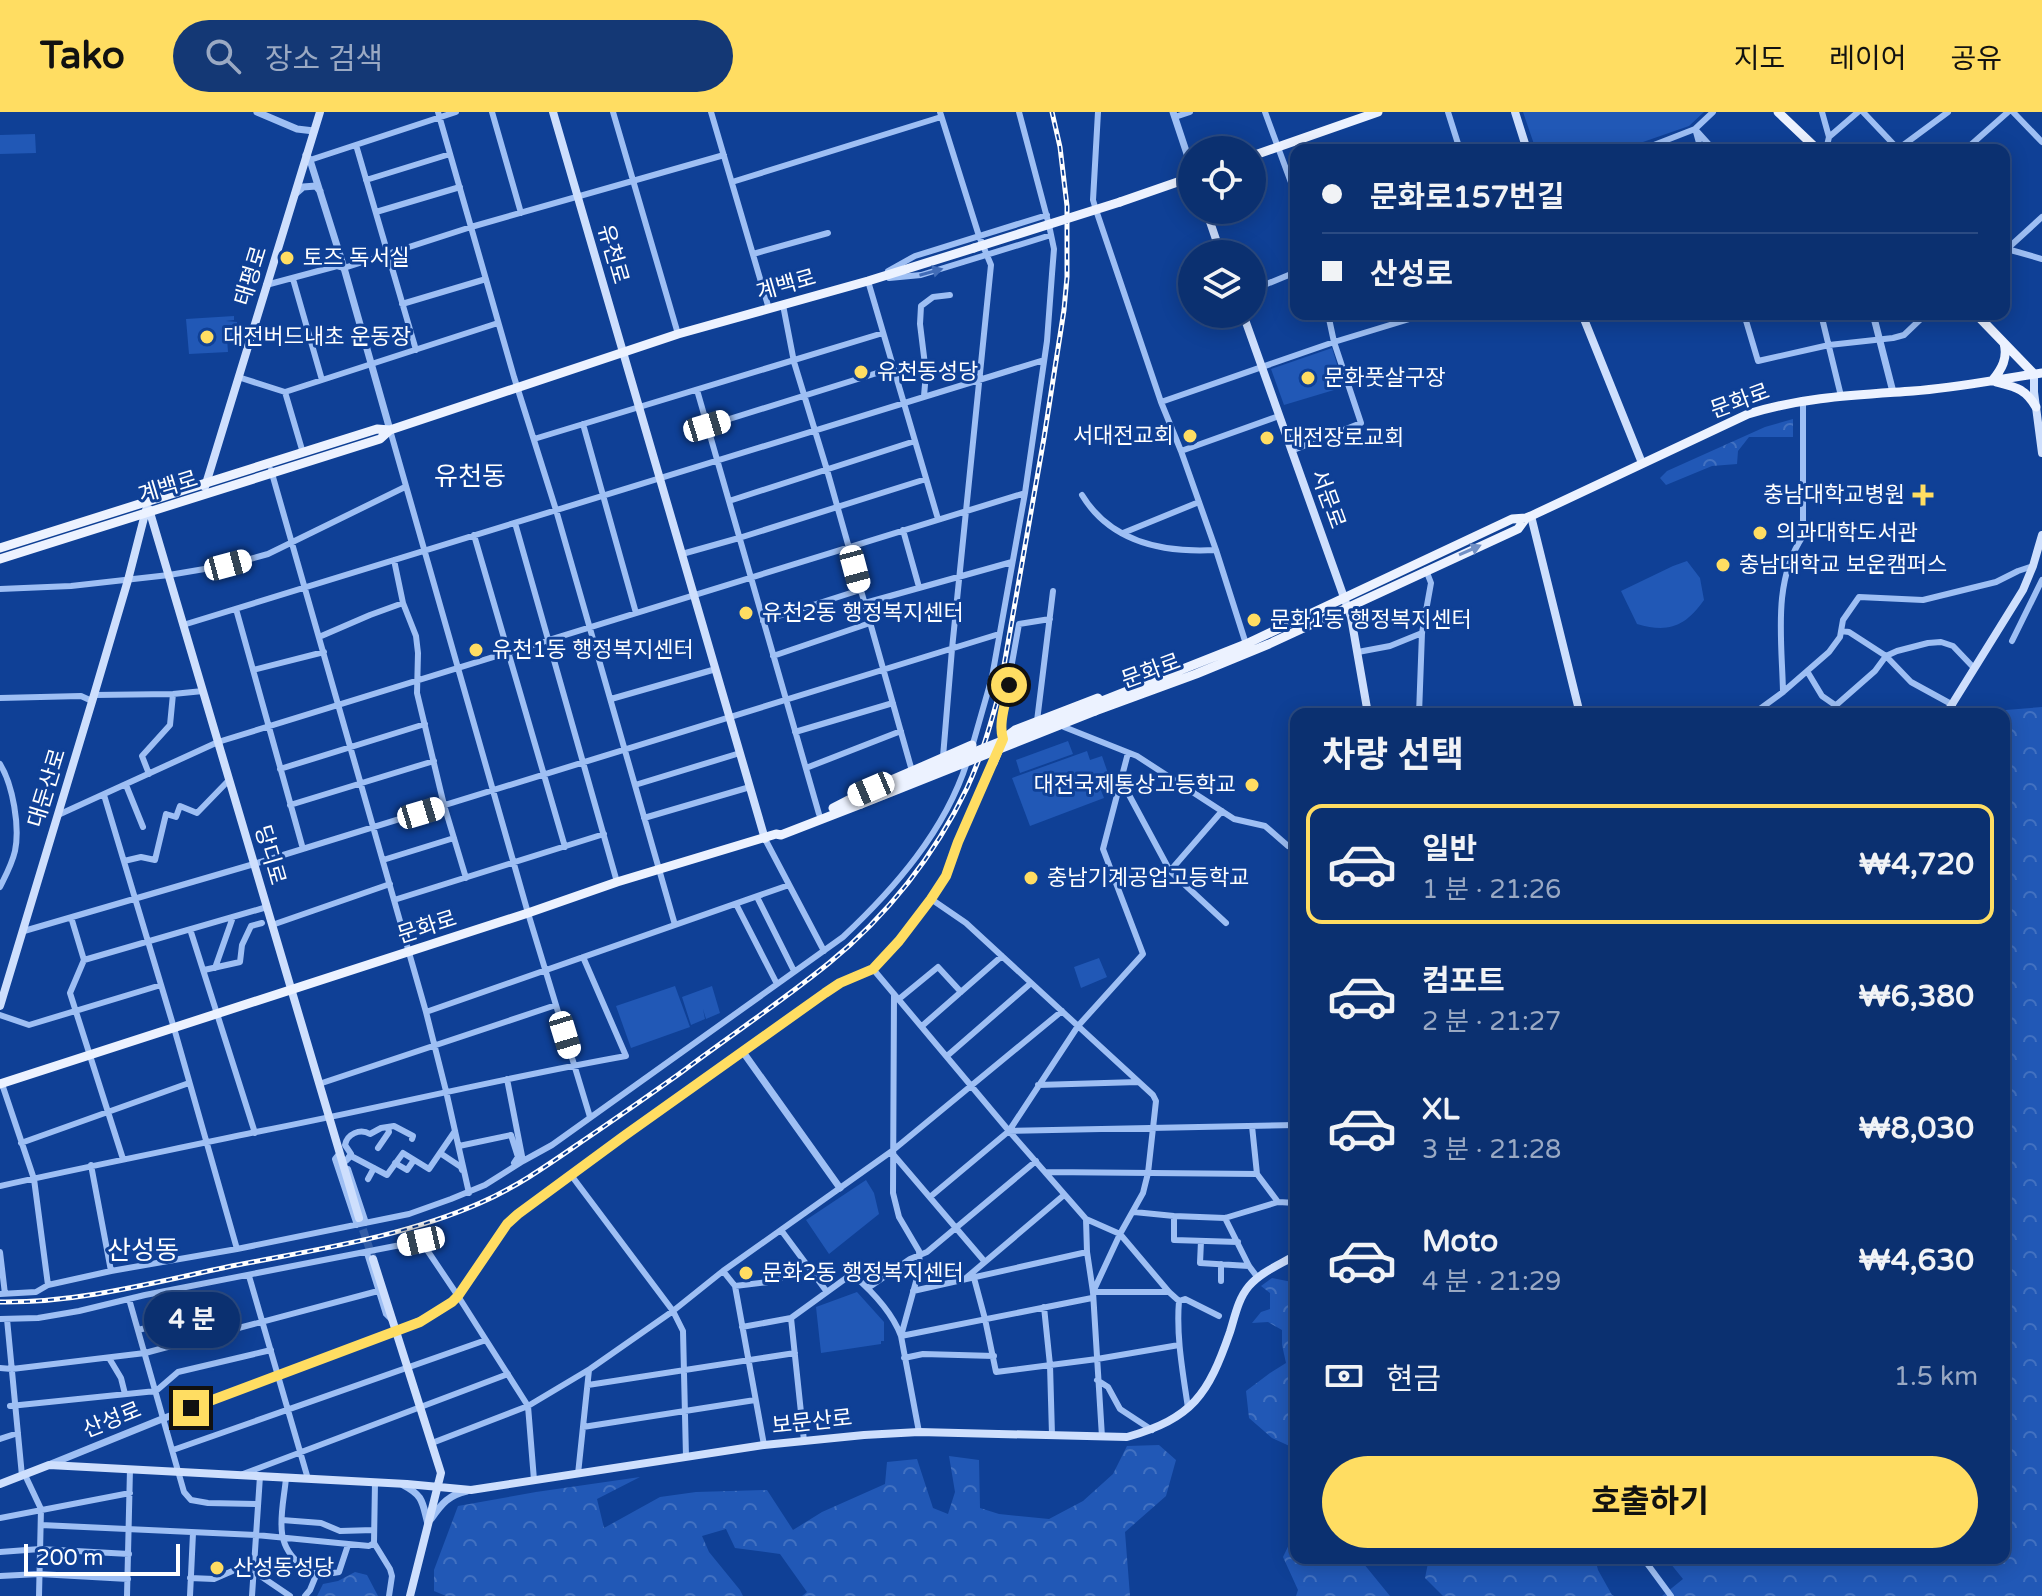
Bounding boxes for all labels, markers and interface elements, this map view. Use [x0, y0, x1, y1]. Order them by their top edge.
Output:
search box [173, 20, 733, 92]
text: Tako [40, 33, 125, 79]
icon: search [201, 34, 245, 78]
text: 장소 검색 [265, 41, 383, 78]
text: 지도 [1734, 42, 1785, 76]
text: 레이어 [1829, 42, 1906, 76]
text: 공유 [1950, 42, 2002, 76]
map controls [1178, 136, 1266, 328]
button: locate [1178, 136, 1266, 224]
text: 문화로157번길 [1370, 179, 1565, 216]
street label: 유천로 [592, 221, 634, 287]
button: layers [1178, 240, 1266, 328]
street label: 태평로 [230, 243, 272, 309]
place label: 토즈 독서실 [303, 245, 410, 271]
marker: 토즈 독서실 [278, 249, 296, 267]
text: 산성로 [1370, 256, 1453, 293]
street label: 계백로 [753, 264, 819, 306]
one-way arrow [920, 265, 944, 278]
place label: 대전버드내초 운동장 [223, 324, 411, 350]
marker: 대전버드내초 운동장 [198, 328, 216, 346]
place label: 유천동성당 [877, 359, 978, 385]
marker: 유천동성당 [852, 363, 870, 381]
place label: 문화풋살구장 [1324, 365, 1445, 391]
marker: 문화풋살구장 [1299, 369, 1317, 387]
street label: 문화로 [1707, 378, 1773, 424]
car [681, 408, 733, 444]
place label: 서대전교회 [1073, 423, 1174, 449]
place label: 대전장로교회 [1283, 425, 1404, 451]
marker: 서대전교회 [1181, 427, 1199, 445]
marker: 대전장로교회 [1258, 429, 1276, 447]
district label: 유천동 [434, 461, 506, 492]
street label: 계백로 [135, 466, 201, 508]
street label: 서문로 [1305, 466, 1351, 532]
place label: 충남대학교병원 [1763, 482, 1905, 508]
marker: 충남대학교병원 [1912, 484, 1934, 506]
place label: 의과대학도서관 [1776, 520, 1918, 546]
marker: 의과대학도서관 [1751, 524, 1769, 542]
car [837, 543, 873, 595]
one-way arrow [1458, 544, 1481, 557]
car [202, 547, 254, 583]
place label: 충남대학교 보운캠퍼스 [1739, 552, 1947, 578]
marker: 충남대학교 보운캠퍼스 [1714, 556, 1732, 574]
place label: 유천2동 행정복지센터 [762, 600, 964, 626]
marker: 유천2동 행정복지센터 [737, 604, 755, 622]
place label: 문화1동 행정복지센터 [1270, 607, 1472, 633]
marker: 문화1동 행정복지센터 [1245, 611, 1263, 629]
place label: 유천1동 행정복지센터 [492, 637, 694, 663]
marker: 유천1동 행정복지센터 [467, 641, 485, 659]
street label: 문화로 [1118, 648, 1184, 694]
route start [991, 667, 1027, 703]
text: 차량 선택 [1322, 734, 1464, 777]
street label: 대둔산로 [23, 745, 71, 831]
car [844, 769, 898, 809]
place label: 대전국제통상고등학교 [1034, 772, 1236, 798]
marker: 대전국제통상고등학교 [1243, 776, 1261, 794]
car [395, 795, 447, 831]
street label: 당디로 [249, 822, 291, 888]
icon: car [1326, 828, 1398, 900]
text: 일반 [1422, 831, 1477, 868]
text: ₩4,720 [1859, 846, 1974, 883]
place label: 충남기계공업고등학교 [1047, 865, 1249, 891]
marker: 충남기계공업고등학교 [1022, 869, 1040, 887]
text: 1 분 · 21:26 [1422, 874, 1561, 905]
street label: 문화로 [394, 905, 460, 949]
icon: car [1326, 960, 1398, 1032]
text: 컴포트 [1422, 963, 1505, 1000]
text: ₩6,380 [1858, 978, 1974, 1015]
text: 2 분 · 21:27 [1422, 1006, 1561, 1037]
car [547, 1009, 583, 1061]
text: XL [1422, 1091, 1459, 1128]
icon: car [1326, 1092, 1398, 1164]
text: ₩8,030 [1858, 1110, 1974, 1147]
text: 3 분 · 21:28 [1422, 1134, 1561, 1165]
text: Moto [1422, 1223, 1498, 1260]
car [395, 1224, 447, 1258]
icon: car [1326, 1224, 1398, 1296]
district label: 산성동 [107, 1235, 179, 1266]
text: ₩4,630 [1858, 1242, 1974, 1279]
place label: 문화2동 행정복지센터 [762, 1260, 964, 1286]
marker: 문화2동 행정복지센터 [737, 1264, 755, 1282]
text: 4 분 · 21:29 [1422, 1266, 1561, 1297]
callout: 4 분 [143, 1292, 239, 1348]
text: 4 분 [168, 1304, 216, 1335]
icon: cash [1322, 1354, 1366, 1398]
text: 현금 [1386, 1361, 1441, 1398]
text: 1.5 km [1894, 1361, 1978, 1392]
route end [173, 1390, 209, 1426]
street label: 산성로 [79, 1397, 145, 1443]
street label: 보문산로 [770, 1405, 854, 1439]
button: 호출하기 [1322, 1456, 1978, 1548]
scale bar [24, 1540, 180, 1576]
text: 200 m [36, 1545, 103, 1571]
place label: 산성동성당 [233, 1555, 334, 1581]
marker: 산성동성당 [208, 1559, 226, 1577]

